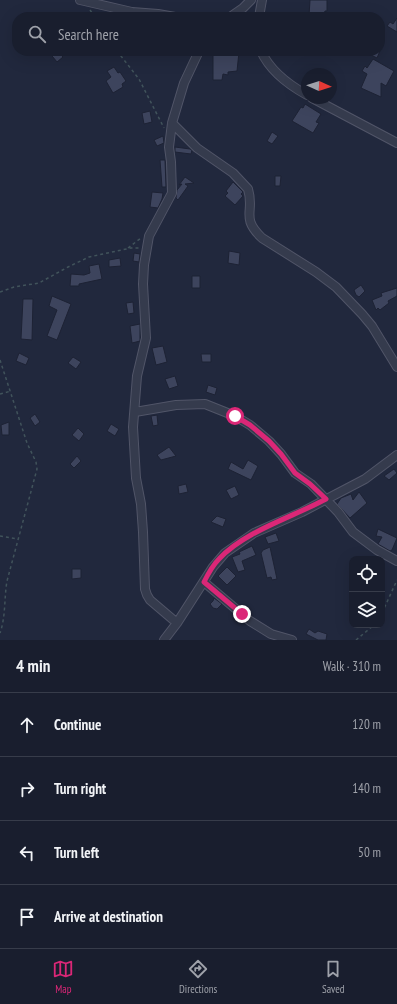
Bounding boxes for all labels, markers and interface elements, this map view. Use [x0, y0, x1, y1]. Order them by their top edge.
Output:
search box [12, 12, 385, 56]
icon: search [26, 23, 48, 45]
text: Search here [58, 25, 119, 44]
north arrow [301, 68, 337, 104]
route start [226, 407, 244, 425]
map controls [349, 556, 385, 628]
button: locate [349, 556, 385, 592]
button: layers [349, 592, 385, 628]
route end [233, 605, 251, 623]
text: 4 min [16, 655, 50, 677]
text: Walk · 310 m [323, 658, 381, 675]
icon: ahead [16, 714, 38, 736]
text: Continue [54, 715, 101, 734]
text: 120 m [352, 716, 381, 733]
icon: right [16, 778, 38, 800]
text: Turn right [54, 779, 106, 798]
text: 140 m [352, 780, 381, 797]
icon: left [16, 842, 38, 864]
text: Turn left [54, 843, 99, 862]
text: 50 m [358, 844, 381, 861]
icon: arrive [16, 906, 38, 928]
text: Arrive at destination [54, 907, 163, 926]
tab: Map [52, 958, 74, 996]
tab: Directions [179, 958, 217, 996]
tab: Saved [322, 958, 345, 996]

